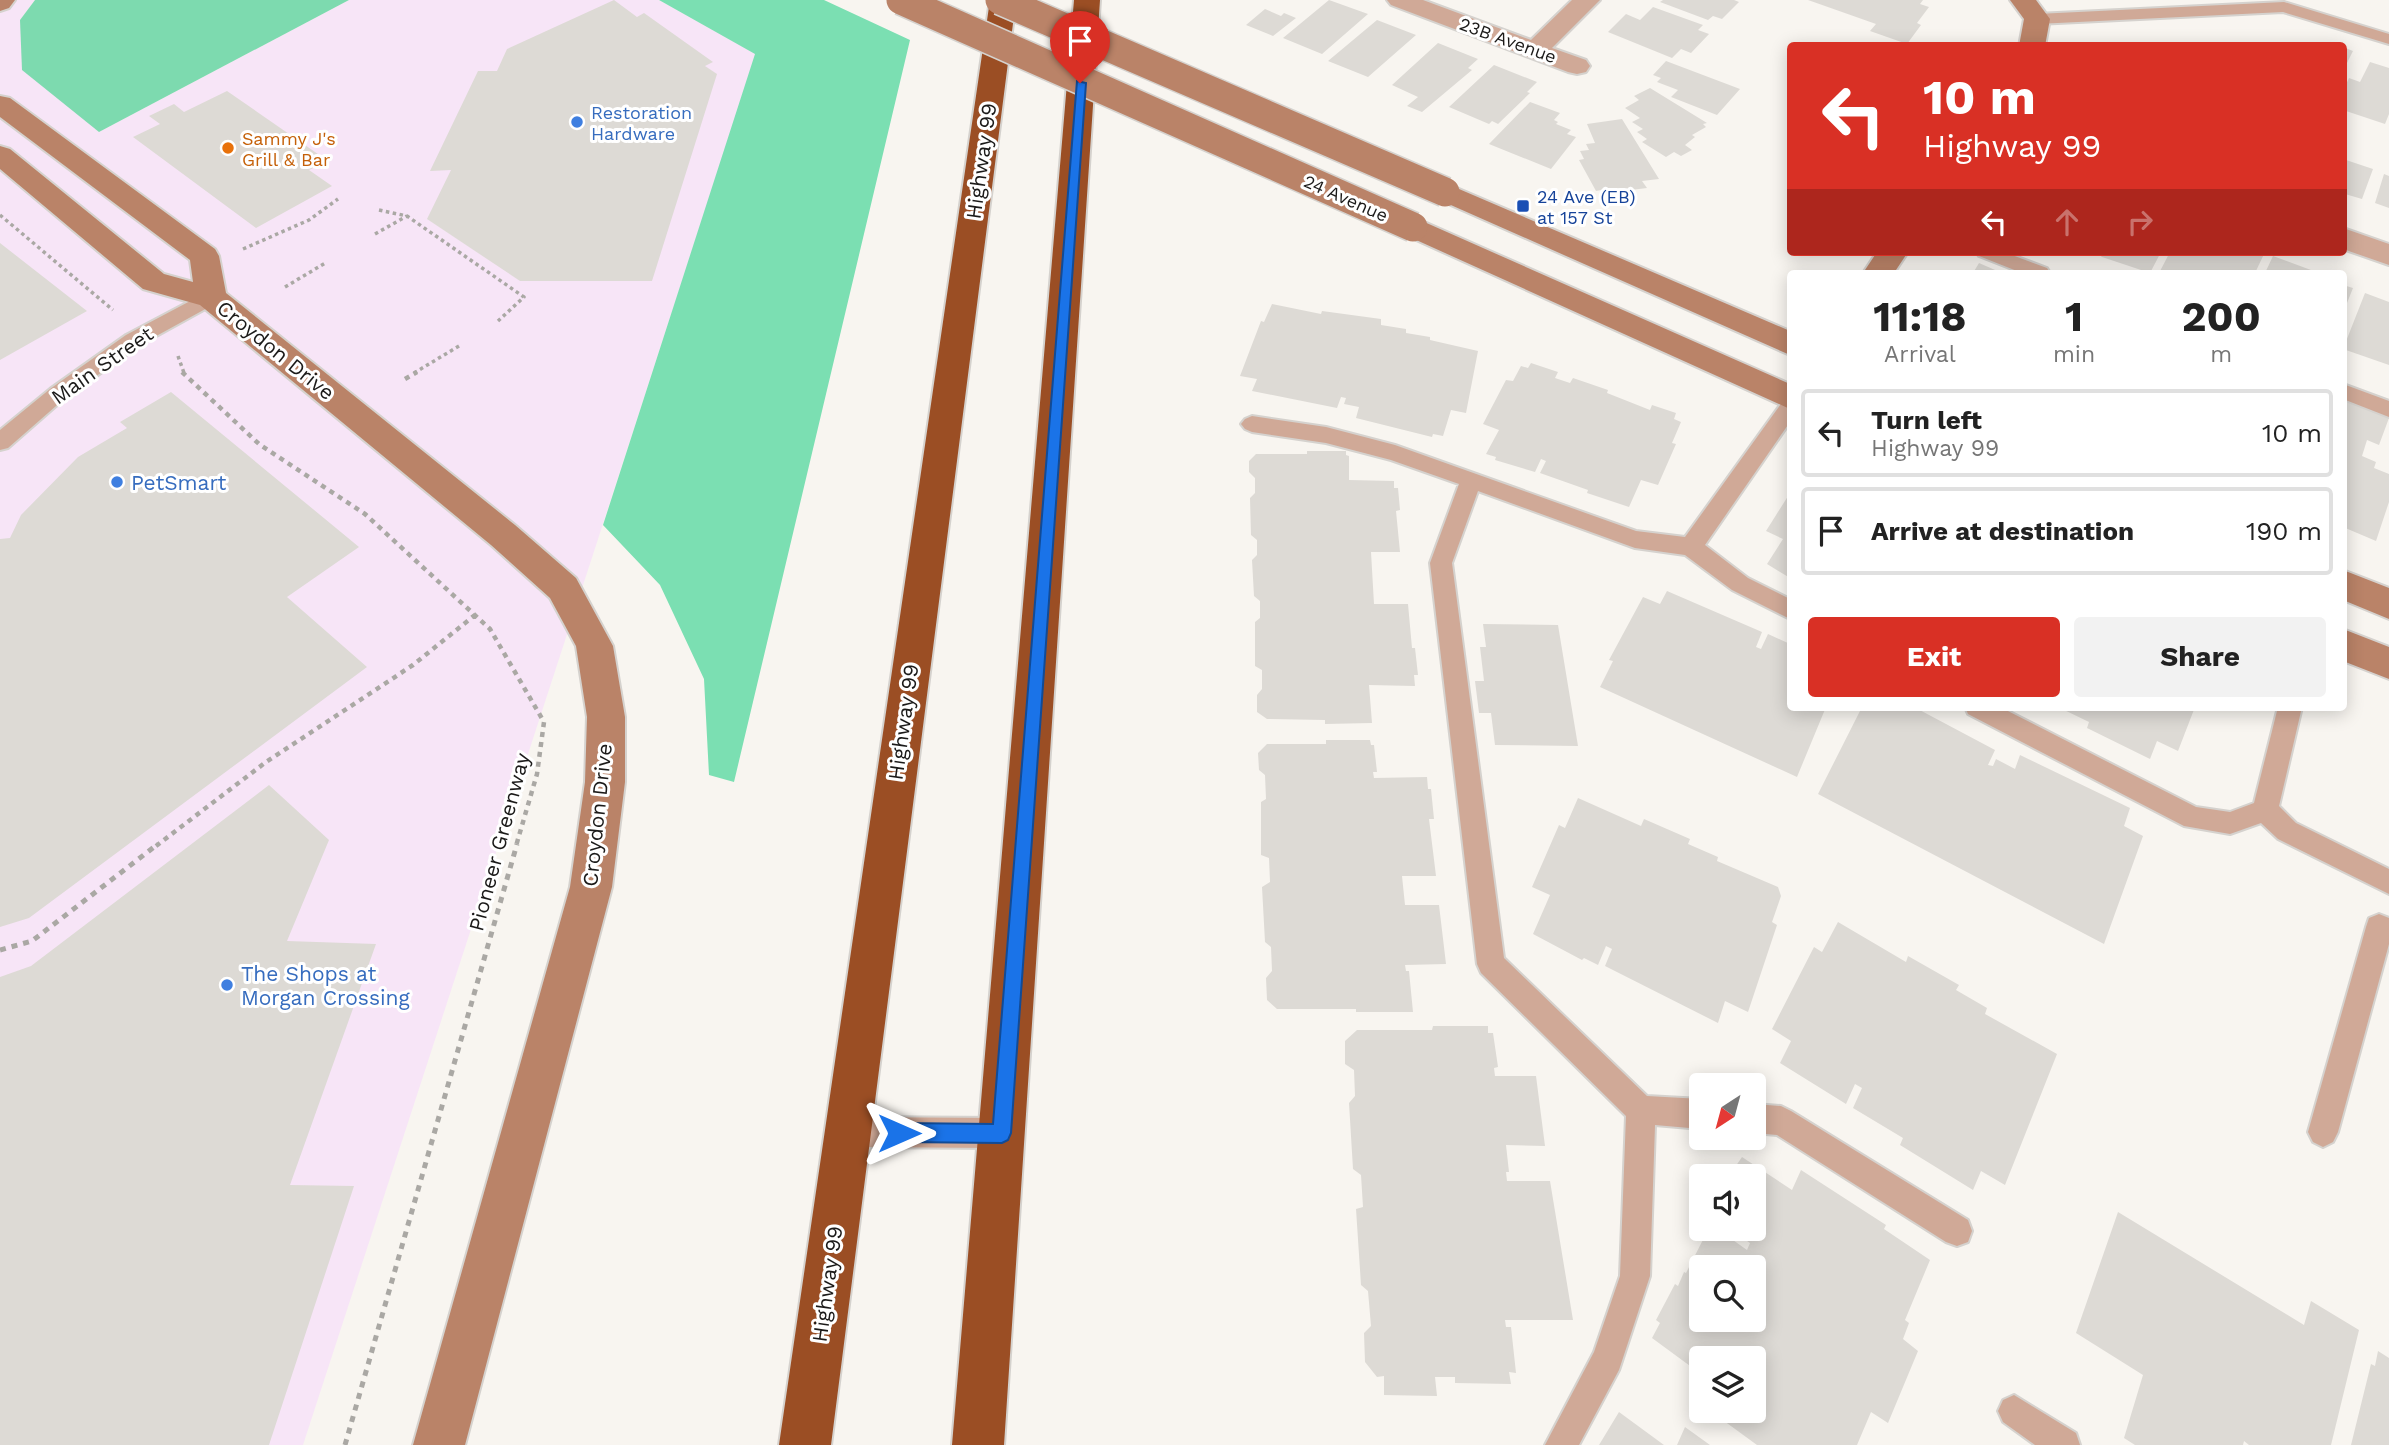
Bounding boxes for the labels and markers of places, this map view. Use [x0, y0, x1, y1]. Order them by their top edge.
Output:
pin [1050, 11, 1110, 83]
place label: Restoration Hardware [591, 102, 692, 144]
marker: Restoration Hardware [569, 114, 585, 130]
place label: Sammy J's Grill & Bar [242, 128, 336, 170]
marker: Sammy J's Grill & Bar [220, 140, 236, 156]
place label: 24 Ave (EB) at 157 St [1537, 186, 1636, 228]
marker: 24 Ave (EB) at 157 St [1515, 198, 1531, 214]
place label: PetSmart [131, 470, 226, 495]
marker: PetSmart [109, 474, 125, 490]
place label: The Shops at Morgan Crossing [241, 961, 411, 1010]
marker: The Shops at Morgan Crossing [219, 977, 235, 993]

